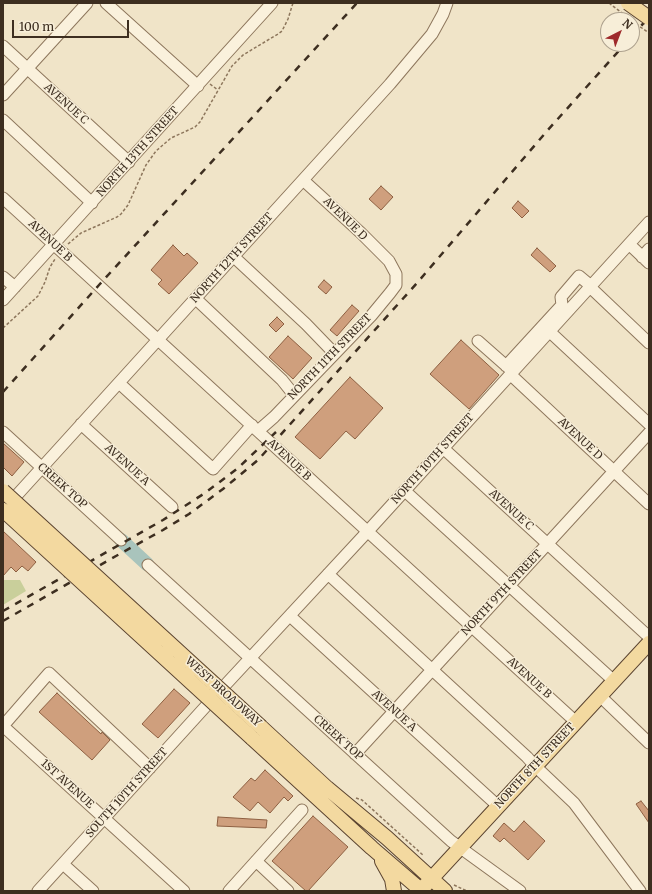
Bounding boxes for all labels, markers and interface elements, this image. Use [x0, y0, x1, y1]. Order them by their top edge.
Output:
scale bar [14, 12, 131, 38]
north arrow [600, 12, 640, 52]
text: N [619, 16, 635, 32]
text: 100 m [19, 19, 54, 34]
street label: AVENUE C [41, 81, 91, 127]
street label: NORTH 13TH STREET [94, 104, 182, 200]
street label: AVENUE D [320, 195, 370, 243]
street label: NORTH 12TH STREET [188, 210, 276, 306]
street label: AVENUE B [25, 217, 75, 265]
street label: NORTH 11TH STREET [285, 311, 375, 403]
street label: NORTH 10TH STREET [389, 411, 477, 507]
street label: AVENUE D [555, 415, 605, 463]
street label: AVENUE B [264, 436, 314, 484]
street label: AVENUE A [102, 442, 152, 488]
street label: CREEK TOP [35, 460, 89, 512]
street label: AVENUE C [486, 487, 536, 533]
street label: NORTH 9TH STREET [459, 548, 545, 638]
street label: WEST BROADWAY [182, 655, 264, 729]
street label: AVENUE B [504, 655, 554, 701]
street label: AVENUE A [369, 688, 419, 734]
street label: CREEK TOP [311, 712, 365, 764]
street label: NORTH 8TH STREET [492, 721, 578, 811]
street label: SOUTH 10TH STREET [83, 745, 171, 841]
street label: 1ST AVENUE [38, 757, 96, 811]

